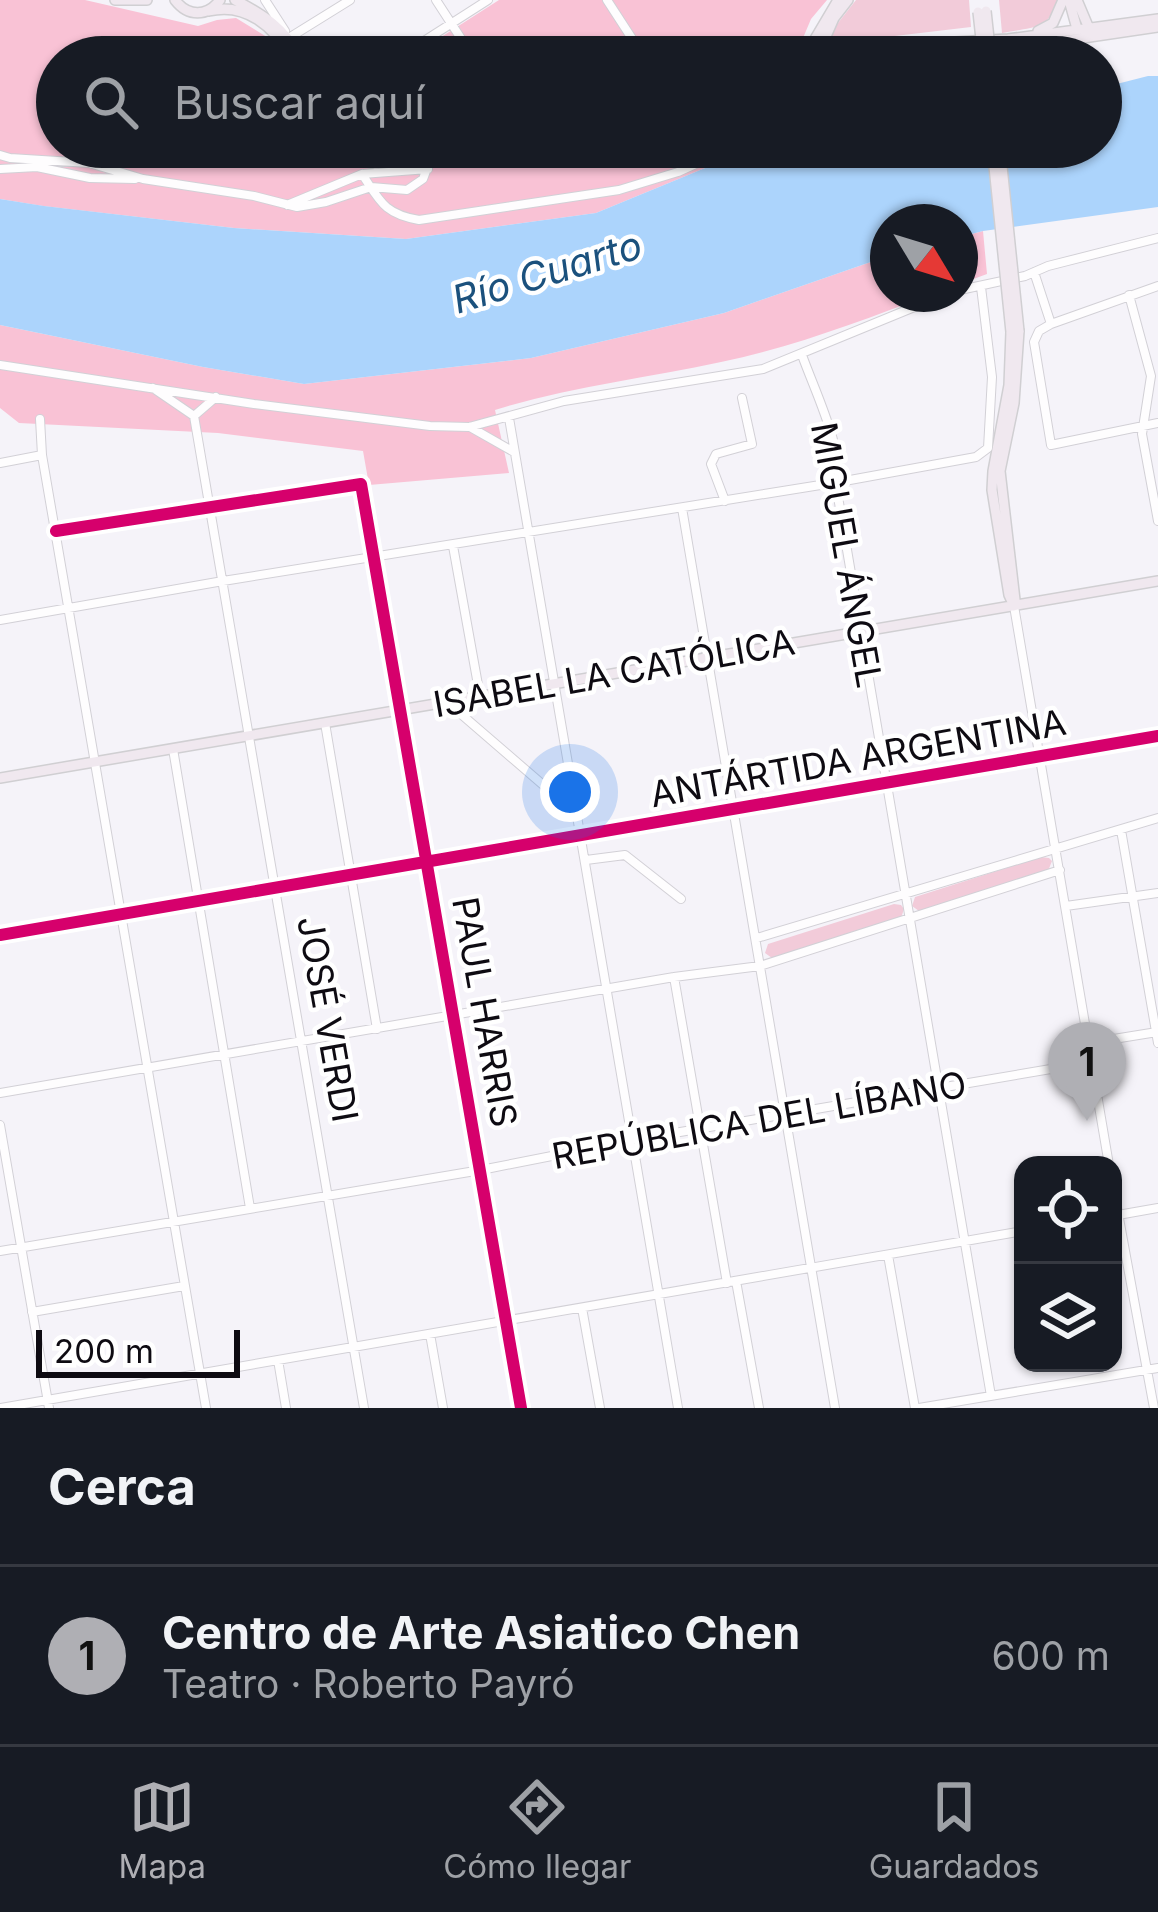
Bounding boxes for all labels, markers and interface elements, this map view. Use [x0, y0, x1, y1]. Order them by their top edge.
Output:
search box [36, 36, 1122, 168]
icon: search [78, 69, 144, 135]
text: Buscar aquí [174, 75, 425, 130]
north arrow [870, 204, 978, 312]
water label: Río Cuarto [446, 220, 647, 323]
street label: MIGUEL ÁNGEL [802, 419, 892, 691]
street label: ISABEL LA CATÓLICA [430, 620, 798, 726]
street label: ANTÁRTIDA ARGENTINA [647, 700, 1069, 816]
your location [540, 762, 600, 822]
street label: PAUL HARRIS [443, 894, 527, 1130]
street label: JOSÉ VERDI [288, 913, 368, 1125]
pin: 1 [1048, 1022, 1126, 1121]
street label: REPÚBLICA DEL LÍBANO [548, 1062, 970, 1178]
map controls [1014, 1156, 1122, 1372]
button: locate [1014, 1156, 1122, 1264]
button: layers [1014, 1264, 1122, 1372]
scale bar [36, 1324, 240, 1377]
text: 200 m [54, 1331, 154, 1371]
text: Cerca [48, 1456, 196, 1517]
text: Centro de Arte Asiatico Chen [162, 1605, 800, 1660]
text: 1 [79, 1632, 95, 1679]
text: 600 m [991, 1632, 1110, 1679]
text: Teatro · Roberto Payró [162, 1660, 575, 1707]
tab: Mapa [119, 1774, 206, 1886]
tab: Cómo llegar [443, 1774, 631, 1886]
tab: Guardados [869, 1774, 1039, 1886]

